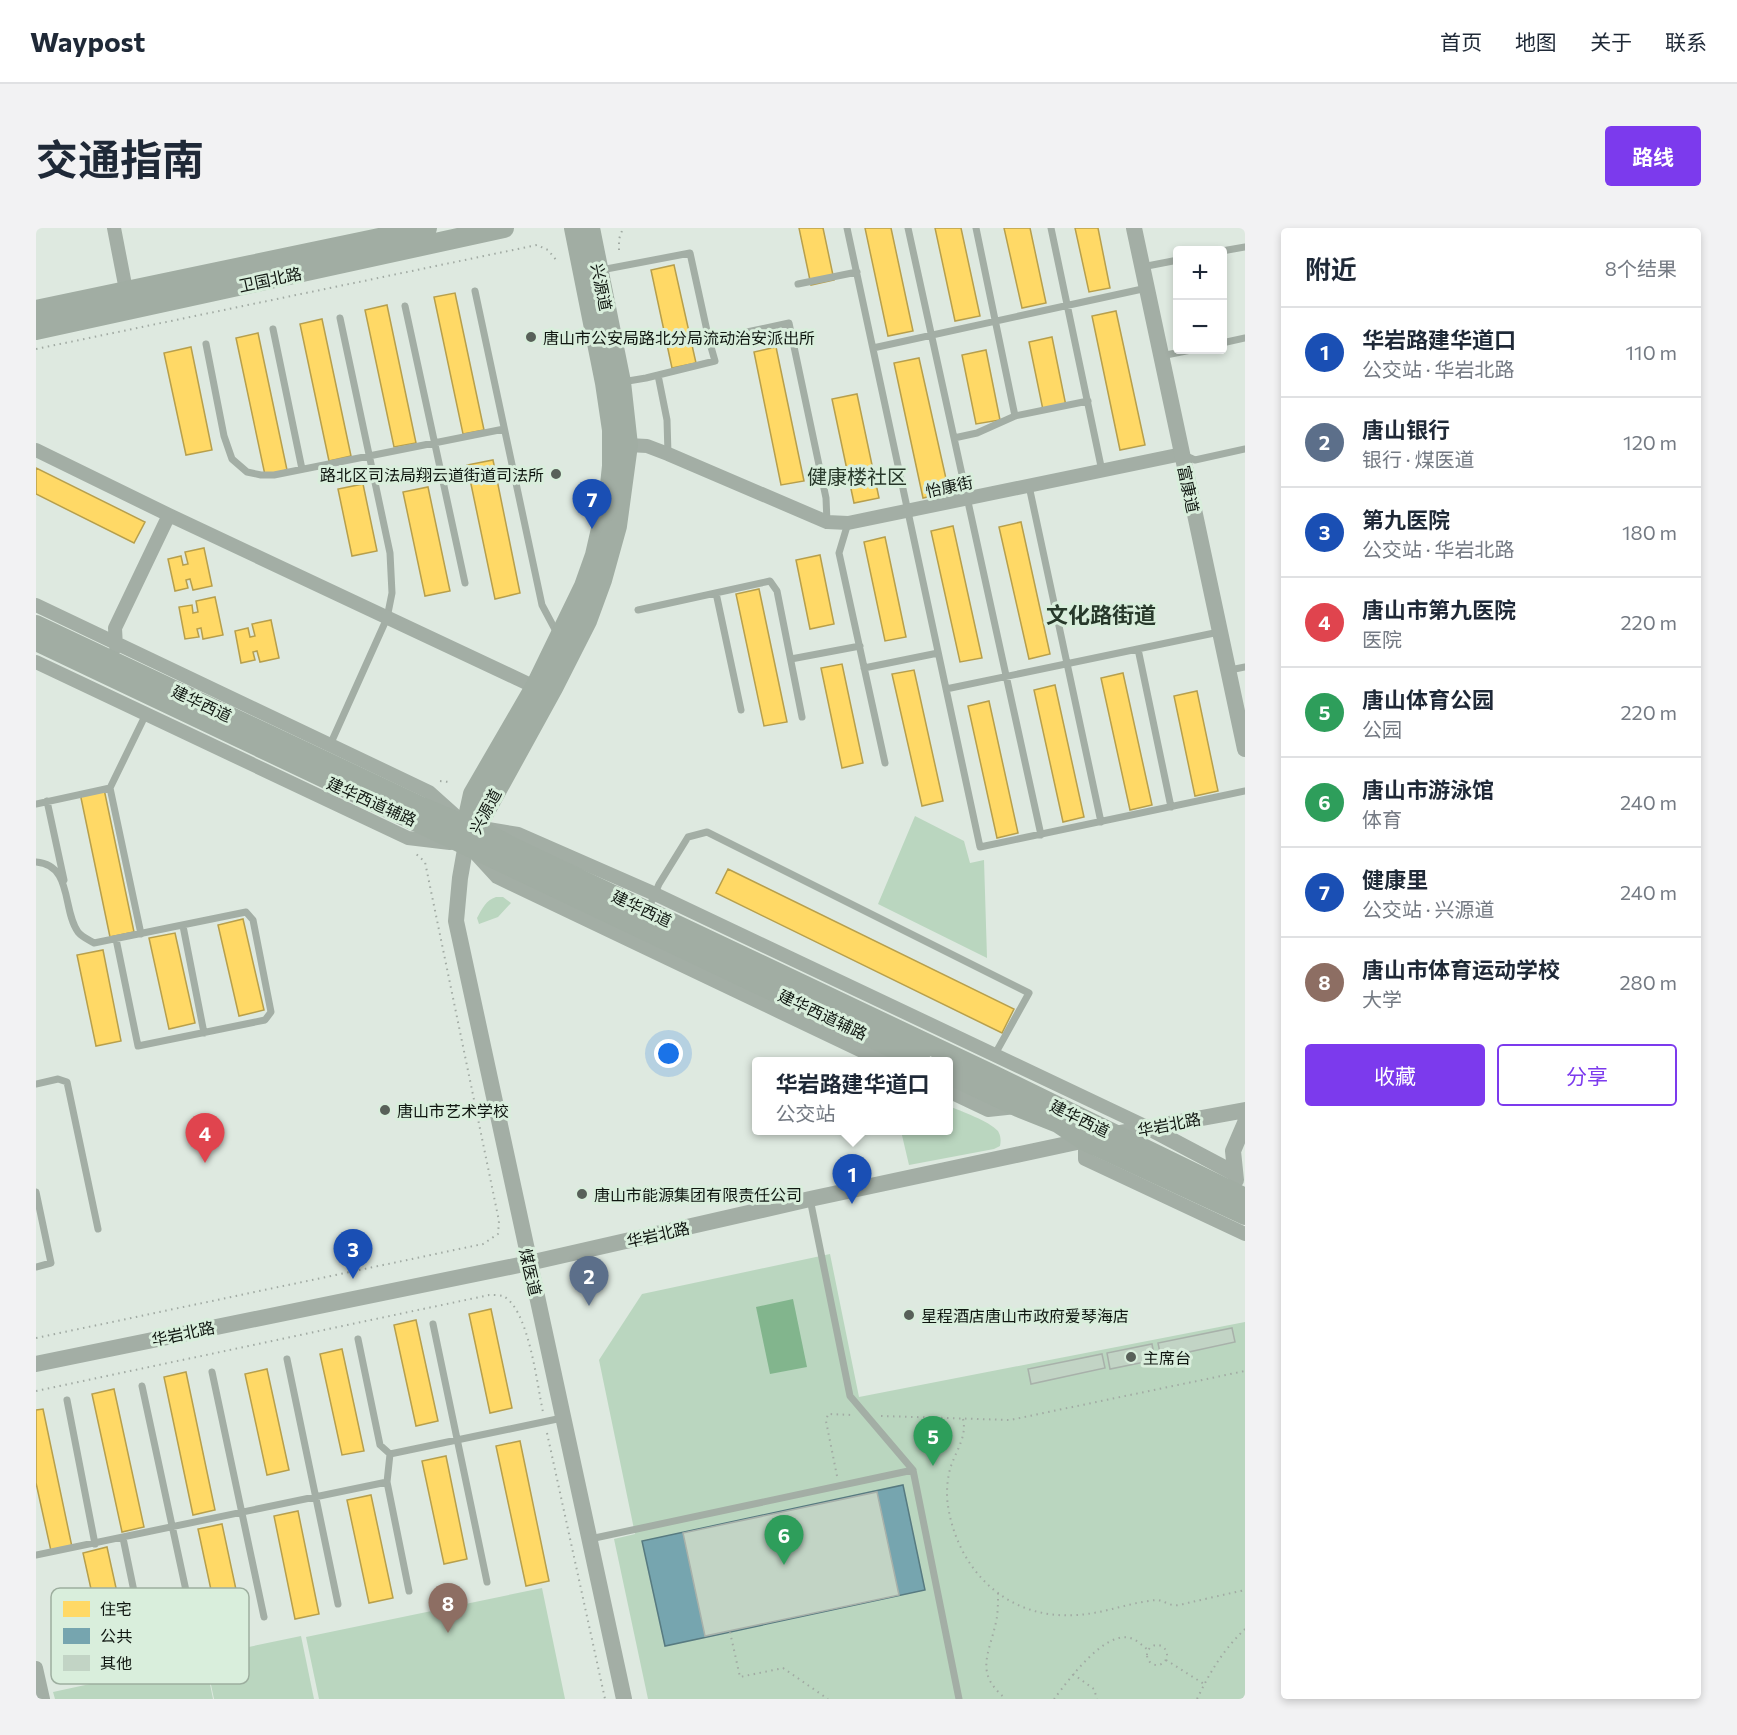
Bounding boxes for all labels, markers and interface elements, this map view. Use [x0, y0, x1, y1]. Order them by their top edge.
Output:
text: Waypost [30, 24, 145, 58]
text: 首页 [1440, 29, 1482, 54]
text: 地图 [1515, 29, 1557, 54]
text: 关于 [1590, 29, 1632, 54]
text: 联系 [1665, 29, 1707, 54]
button: 路线 [1605, 126, 1701, 186]
text: 交通指南 [36, 132, 204, 184]
map controls [1173, 246, 1227, 354]
button: + [1173, 246, 1227, 300]
text: 附近 [1305, 253, 1357, 284]
text: 8个结果 [1605, 256, 1677, 280]
street label: 兴源道 [588, 262, 616, 312]
street label: 卫国北路 [237, 263, 303, 295]
button: − [1173, 300, 1227, 354]
text: 华岩路建华道口 [1362, 326, 1516, 353]
place label: 唐山市公安局路北分局流动治安派出所 [543, 328, 815, 347]
marker: 唐山市公安局路北分局流动治安派出所 [524, 330, 538, 344]
text: 1 [1320, 340, 1329, 364]
text: 110 m [1626, 340, 1677, 364]
text: 公交站 · 华岩北路 [1362, 357, 1514, 381]
text: 唐山银行 [1362, 416, 1450, 443]
text: 2 [1319, 430, 1330, 454]
text: 120 m [1623, 430, 1677, 454]
text: 银行 · 煤医道 [1362, 447, 1474, 471]
district label: 健康楼社区 [807, 464, 907, 488]
street label: 富康道 [1175, 464, 1203, 514]
place label: 路北区司法局翔云道街道司法所 [320, 465, 544, 484]
marker: 路北区司法局翔云道街道司法所 [549, 467, 563, 481]
street label: 怡康街 [924, 472, 974, 500]
pin: 7 [572, 480, 612, 529]
text: 第九医院 [1362, 506, 1450, 533]
text: 3 [1319, 520, 1330, 544]
text: 180 m [1622, 520, 1677, 544]
text: 公交站 · 华岩北路 [1362, 537, 1514, 561]
text: 唐山市第九医院 [1362, 596, 1516, 623]
district label: 文化路街道 [1046, 601, 1156, 628]
text: 4 [1318, 610, 1331, 634]
text: 220 m [1621, 610, 1677, 634]
text: 医院 [1362, 627, 1402, 651]
street label: 建华西道 [169, 681, 235, 725]
text: 唐山体育公园 [1362, 686, 1494, 713]
text: 5 [1319, 700, 1330, 724]
text: 220 m [1621, 700, 1677, 724]
text: 公园 [1362, 717, 1402, 741]
street label: 建华西道辅路 [324, 773, 420, 829]
text: 唐山市游泳馆 [1362, 776, 1494, 803]
street label: 兴源道 [465, 785, 505, 837]
text: 6 [1318, 790, 1331, 814]
text: 240 m [1620, 790, 1677, 814]
text: 体育 [1362, 807, 1402, 831]
text: 健康里 [1362, 866, 1428, 893]
text: 7 [1319, 880, 1330, 904]
text: 240 m [1620, 880, 1677, 904]
street label: 建华西道 [609, 886, 675, 930]
text: 公交站 · 兴源道 [1362, 897, 1494, 921]
text: 唐山市体育运动学校 [1362, 956, 1560, 983]
text: 8 [1318, 970, 1331, 994]
text: 280 m [1619, 970, 1677, 994]
street label: 建华西道辅路 [775, 985, 871, 1043]
text: 大学 [1362, 987, 1402, 1011]
your location [654, 1039, 683, 1068]
button: 收藏 [1305, 1044, 1485, 1106]
button: 分享 [1497, 1044, 1677, 1106]
popup [752, 1057, 953, 1135]
text: 华岩路建华道口 [775, 1070, 930, 1097]
street label: 建华西道 [1047, 1095, 1113, 1141]
place label: 唐山市艺术学校 [397, 1101, 509, 1120]
text: 公交站 [775, 1101, 835, 1125]
marker: 唐山市艺术学校 [378, 1103, 392, 1117]
street label: 华岩北路 [1136, 1109, 1202, 1139]
pin: 4 [186, 1114, 224, 1163]
pin: 1 [832, 1154, 872, 1204]
place label: 唐山市能源集团有限责任公司 [594, 1185, 802, 1204]
marker: 唐山市能源集团有限责任公司 [575, 1187, 589, 1201]
street label: 华岩北路 [625, 1218, 691, 1250]
pin: 3 [334, 1230, 372, 1279]
street label: 煤医道 [516, 1246, 546, 1298]
pin: 2 [570, 1256, 608, 1306]
place label: 星程酒店唐山市政府爱琴海店 [921, 1306, 1129, 1325]
marker: 星程酒店唐山市政府爱琴海店 [902, 1308, 916, 1322]
street label: 华岩北路 [150, 1317, 216, 1349]
place label: 主席台 [1143, 1348, 1191, 1367]
marker: 主席台 [1124, 1350, 1138, 1364]
pin: 5 [914, 1416, 952, 1466]
pin: 6 [764, 1516, 804, 1565]
pin: 8 [428, 1584, 468, 1633]
legend [51, 1588, 249, 1684]
text: 住宅 [100, 1599, 132, 1618]
text: 公共 [100, 1626, 132, 1645]
text: 其他 [100, 1653, 132, 1672]

